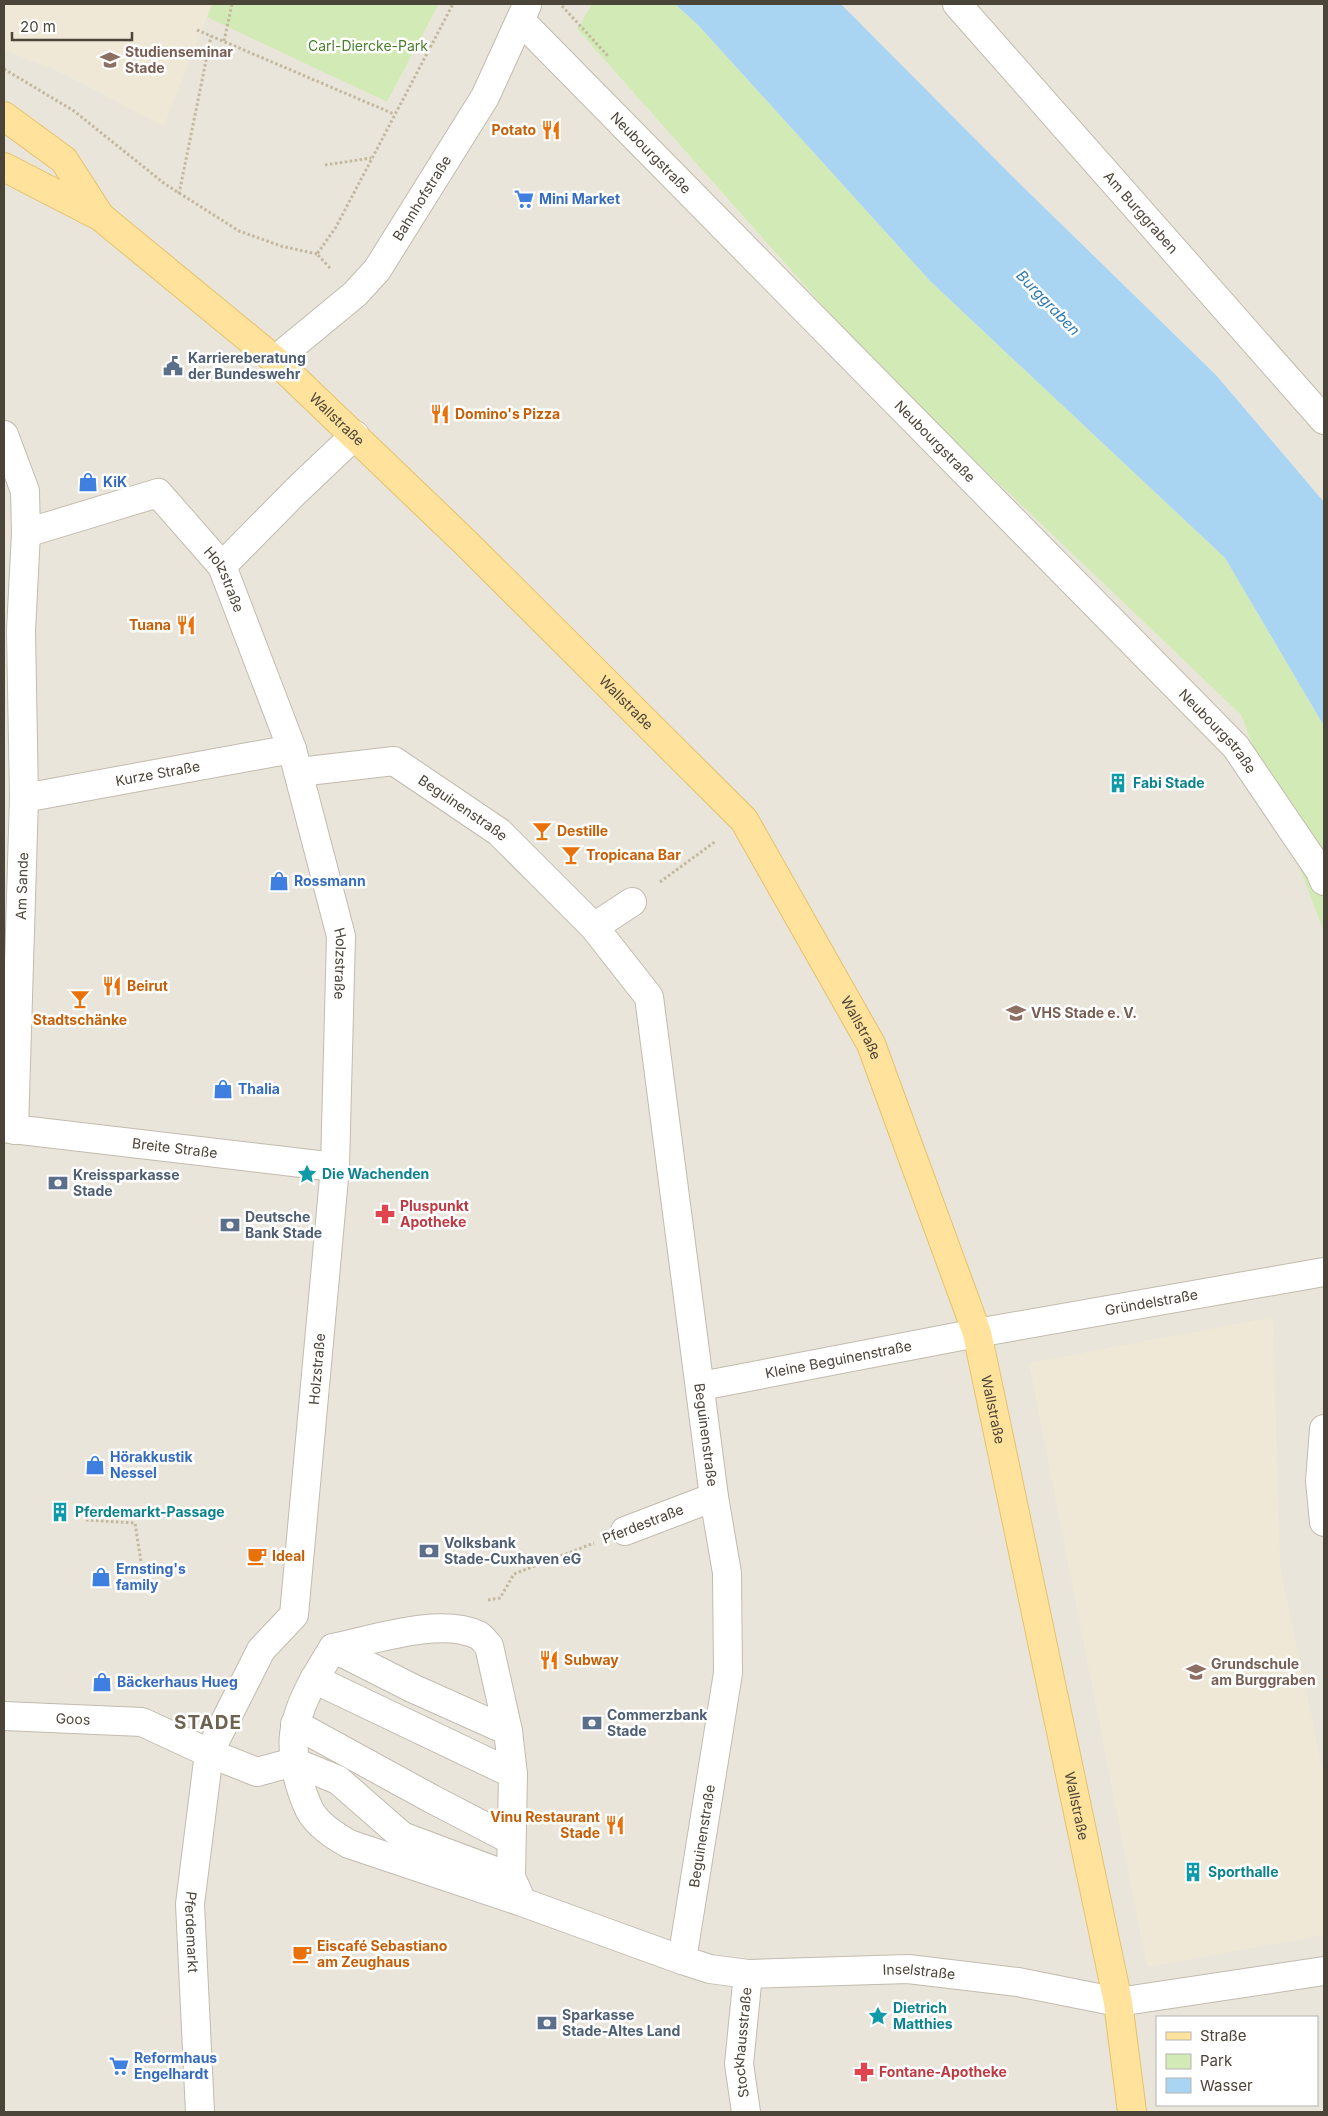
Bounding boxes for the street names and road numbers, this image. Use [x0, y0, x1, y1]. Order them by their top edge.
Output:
street label: Neubourgstraße [607, 108, 695, 197]
street label: Bahnhofstraße [389, 152, 454, 244]
street label: Am Burggraben [1101, 168, 1182, 257]
street label: Wallstraße [306, 389, 368, 449]
street label: Neubourgstraße [891, 397, 979, 485]
street label: Holzstraße [201, 543, 248, 615]
street label: Wallstraße [596, 672, 657, 733]
street label: Neubourgstraße [1176, 685, 1260, 776]
street label: Kurze Straße [114, 757, 201, 789]
street label: Beguinenstraße [415, 771, 512, 844]
street label: Am Sande [12, 852, 31, 920]
street label: Holzstraße [331, 926, 350, 1000]
street label: Wallstraße [838, 993, 885, 1062]
street label: Breite Straße [131, 1134, 219, 1161]
street label: Gründelstraße [1103, 1285, 1199, 1318]
street label: Holzstraße [305, 1332, 328, 1405]
street label: Kleine Beguinenstraße [764, 1337, 913, 1382]
street label: Wallstraße [978, 1374, 1009, 1445]
street label: Beguinenstraße [691, 1382, 722, 1488]
street label: Pferdestraße [600, 1500, 686, 1547]
street label: Goos [55, 1709, 91, 1728]
street label: Wallstraße [1062, 1770, 1093, 1842]
street label: Beguinenstraße [685, 1783, 718, 1889]
street label: Pferdemarkt [182, 1890, 202, 1974]
street label: Inselstraße [882, 1960, 956, 1983]
street label: Stockhausstraße [730, 1986, 755, 2099]

